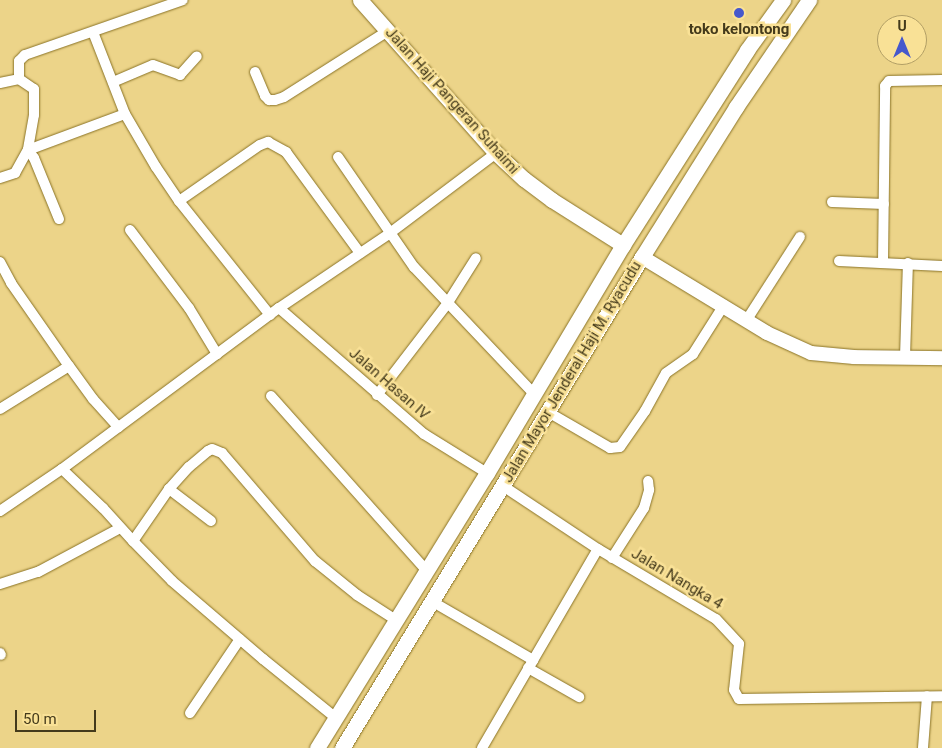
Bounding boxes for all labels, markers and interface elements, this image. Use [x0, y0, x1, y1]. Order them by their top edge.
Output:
marker: toko kelontong [733, 7, 745, 19]
north arrow [877, 15, 927, 65]
text: U [897, 18, 907, 34]
place label: toko kelontong [689, 21, 789, 39]
street label: Jalan Haji Pangeran Suhaimi [381, 24, 523, 178]
street label: Jalan Mayor Jenderal Haji M. Ryacudu [499, 258, 645, 486]
street label: Jalan Hasan IV [345, 344, 433, 424]
street label: Jalan Nangka 4 [628, 545, 726, 613]
scale bar [18, 700, 99, 732]
text: 50 m [23, 710, 57, 728]

